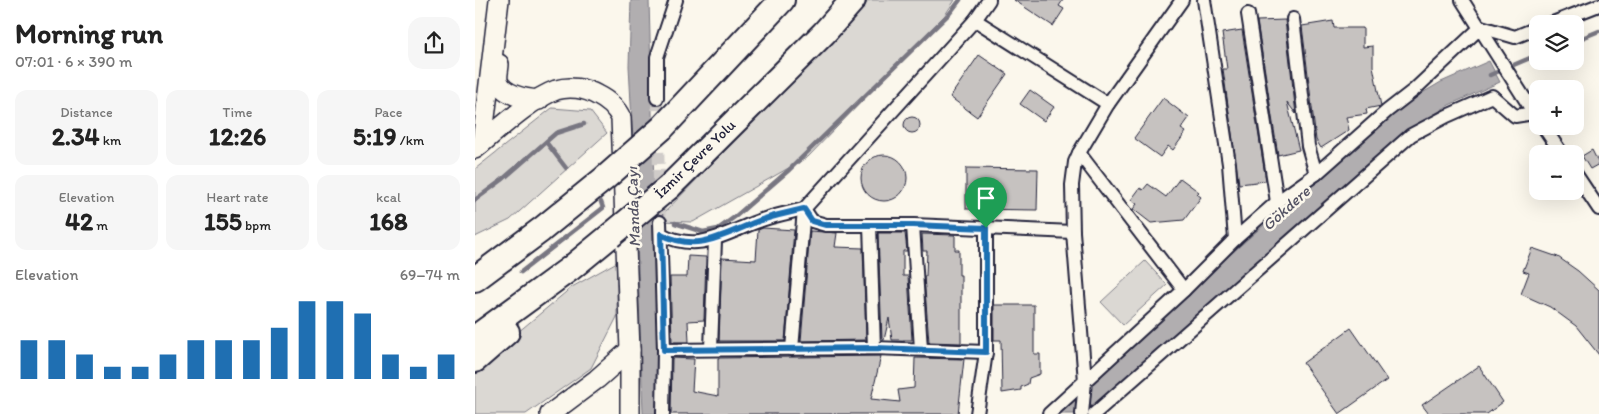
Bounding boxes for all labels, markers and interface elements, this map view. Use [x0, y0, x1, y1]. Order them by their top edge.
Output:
map controls [1529, 15, 1584, 200]
button: layers [1529, 15, 1584, 70]
text: Morning run [15, 16, 163, 50]
button: share [408, 17, 460, 69]
text: 07:01 · 6 × 390 m [15, 52, 133, 71]
button: + [1529, 80, 1584, 135]
text: Distance [60, 104, 113, 121]
text: Time [223, 104, 252, 121]
text: Pace [374, 104, 403, 121]
street label: İzmir Çevre Yolu [651, 116, 739, 202]
text: 2.34 [52, 121, 100, 151]
text: 12:26 [209, 121, 266, 151]
text: 5:19 [353, 121, 397, 151]
text: km [100, 132, 121, 149]
text: /km [397, 132, 424, 149]
button: − [1529, 145, 1584, 200]
water label: Manda Çayı [622, 166, 644, 247]
pin [965, 177, 1007, 228]
water label: Gökdere [1258, 181, 1315, 234]
icon: arrive [972, 184, 1000, 212]
text: Elevation [59, 189, 114, 206]
text: Heart rate [207, 189, 268, 206]
text: kcal [376, 189, 401, 206]
text: 42 [65, 206, 93, 236]
text: 155 [204, 206, 242, 236]
text: 168 [369, 206, 408, 236]
text: m [93, 217, 108, 234]
text: bpm [242, 217, 271, 234]
text: Elevation [15, 265, 79, 284]
text: 69–74 m [400, 265, 460, 284]

